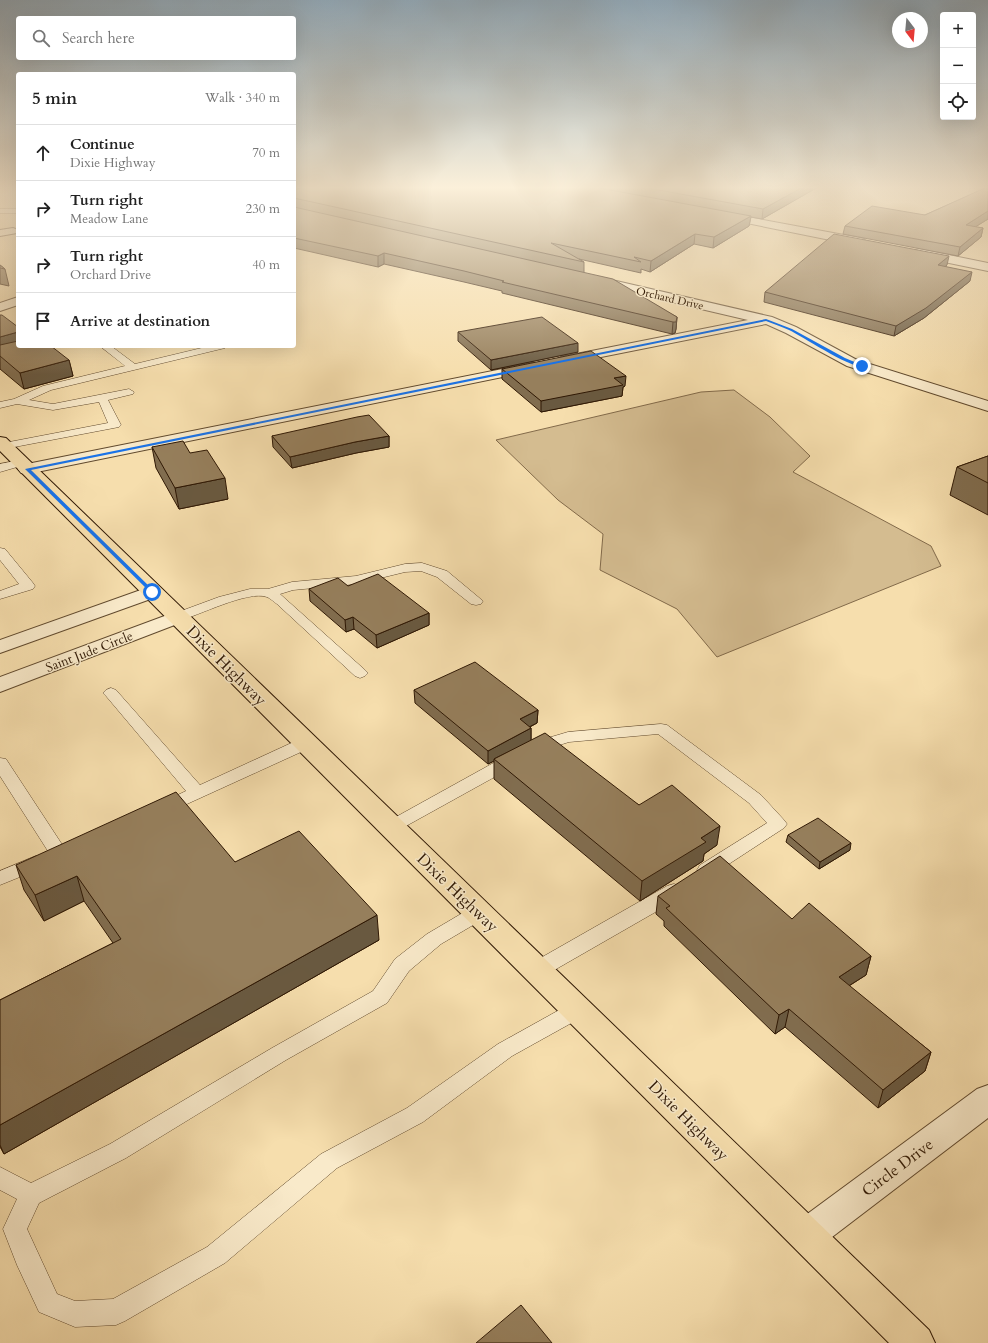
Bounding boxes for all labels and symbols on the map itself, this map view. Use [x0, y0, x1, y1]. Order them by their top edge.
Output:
north arrow [892, 12, 928, 48]
street label: Orchard Drive [635, 283, 705, 314]
route end [853, 357, 871, 375]
route start [143, 583, 161, 601]
street label: Dixie Highway [181, 621, 272, 711]
street label: Saint Jude Circle [43, 627, 136, 677]
street label: Dixie Highway [412, 848, 503, 938]
street label: Dixie Highway [643, 1076, 734, 1166]
street label: Circle Drive [857, 1134, 938, 1202]

